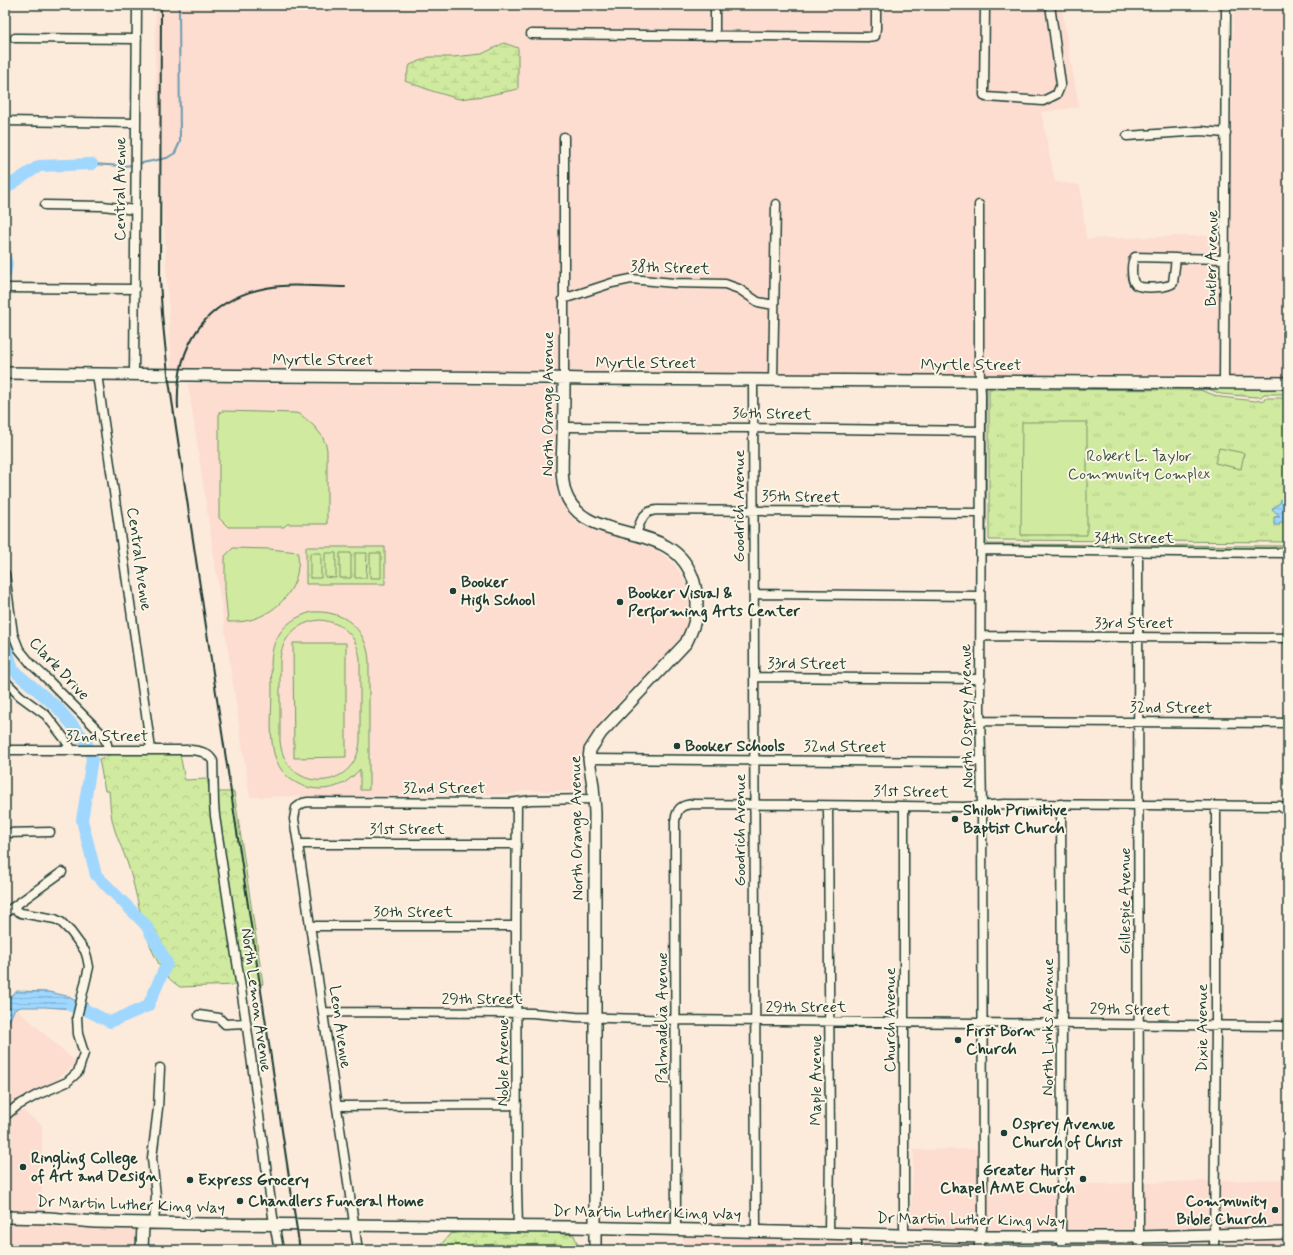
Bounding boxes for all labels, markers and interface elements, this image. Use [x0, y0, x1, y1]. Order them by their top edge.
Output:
street label: Central Avenue [110, 136, 131, 241]
street label: Butler Avenue [1201, 209, 1223, 307]
street label: 38th Street [630, 256, 711, 280]
street label: North Orange Avenue [538, 331, 560, 477]
street label: Myrtle Street [272, 350, 374, 371]
street label: Myrtle Street [595, 353, 697, 374]
street label: Myrtle Street [920, 355, 1022, 376]
street label: 36th Street [732, 403, 813, 425]
park label: Robert L. Taylor Community Complex [1068, 446, 1210, 485]
street label: Goodrich Avenue [729, 449, 750, 562]
street label: 35th Street [761, 486, 841, 508]
street label: Central Avenue [121, 506, 157, 612]
street label: 34th Street [1094, 528, 1175, 549]
place label: Booker High School [461, 572, 536, 613]
place label: Booker Visual & Performing Arts Center [628, 583, 800, 624]
marker: Booker High School [448, 586, 458, 596]
marker: Booker Visual & Performing Arts Center [615, 597, 625, 607]
street label: 33rd Street [1094, 613, 1174, 634]
street label: Clark Drive [24, 633, 94, 705]
street label: North Osprey Avenue [955, 643, 979, 788]
street label: 33rd Street [767, 653, 847, 675]
street label: 32nd Street [1129, 697, 1213, 719]
street label: 32nd Street [66, 726, 149, 747]
place label: Booker Schools [685, 736, 785, 757]
street label: 32nd Street [803, 736, 887, 758]
marker: Booker Schools [672, 741, 682, 751]
street label: North Orange Avenue [565, 755, 590, 901]
street label: Goodrich Avenue [730, 773, 751, 886]
street label: 32nd Street [403, 778, 486, 799]
street label: 31st Street [873, 781, 949, 803]
place label: Shiloh Primitive Baptist Church [963, 800, 1068, 839]
marker: Shiloh Primitive Baptist Church [950, 814, 960, 824]
street label: 31st Street [369, 819, 445, 840]
street label: Gillespie Avenue [1115, 847, 1136, 955]
street label: 30th Street [373, 902, 454, 923]
street label: North Lemon Avenue [235, 927, 277, 1074]
street label: Palmadelia Avenue [652, 952, 673, 1084]
street label: North Links Avenue [1038, 958, 1059, 1096]
street label: Church Avenue [880, 967, 901, 1073]
street label: Leon Avenue [324, 984, 356, 1070]
street label: Dixie Avenue [1192, 984, 1213, 1072]
street label: 29th Street [442, 989, 523, 1010]
street label: 29th Street [766, 997, 847, 1018]
street label: 29th Street [1089, 999, 1171, 1021]
street label: Noble Avenue [493, 1017, 514, 1106]
place label: First Born Church [966, 1021, 1036, 1060]
street label: Maple Avenue [806, 1034, 827, 1126]
marker: First Born Church [953, 1035, 963, 1045]
place label: Osprey Avenue Church of Christ [1012, 1114, 1123, 1153]
marker: Osprey Avenue Church of Christ [999, 1128, 1009, 1138]
place label: Ringling College of Art and Design [31, 1148, 159, 1189]
place label: Greater Hurst Chapel AME Church [940, 1160, 1076, 1199]
marker: Ringling College of Art and Design [18, 1162, 28, 1172]
place label: Express Grocery [198, 1170, 309, 1191]
marker: Greater Hurst Chapel AME Church [1078, 1174, 1088, 1184]
marker: Express Grocery [185, 1175, 195, 1185]
street label: Dr Martin Luther King Way [37, 1191, 225, 1219]
place label: Chandlers Funeral Home [248, 1191, 424, 1212]
place label: Community Bible Church [1176, 1191, 1267, 1230]
marker: Chandlers Funeral Home [235, 1196, 245, 1206]
street label: Dr Martin Luther King Way [553, 1201, 741, 1225]
marker: Community Bible Church [1270, 1205, 1280, 1215]
street label: Dr Martin Luther King Way [877, 1208, 1065, 1232]

